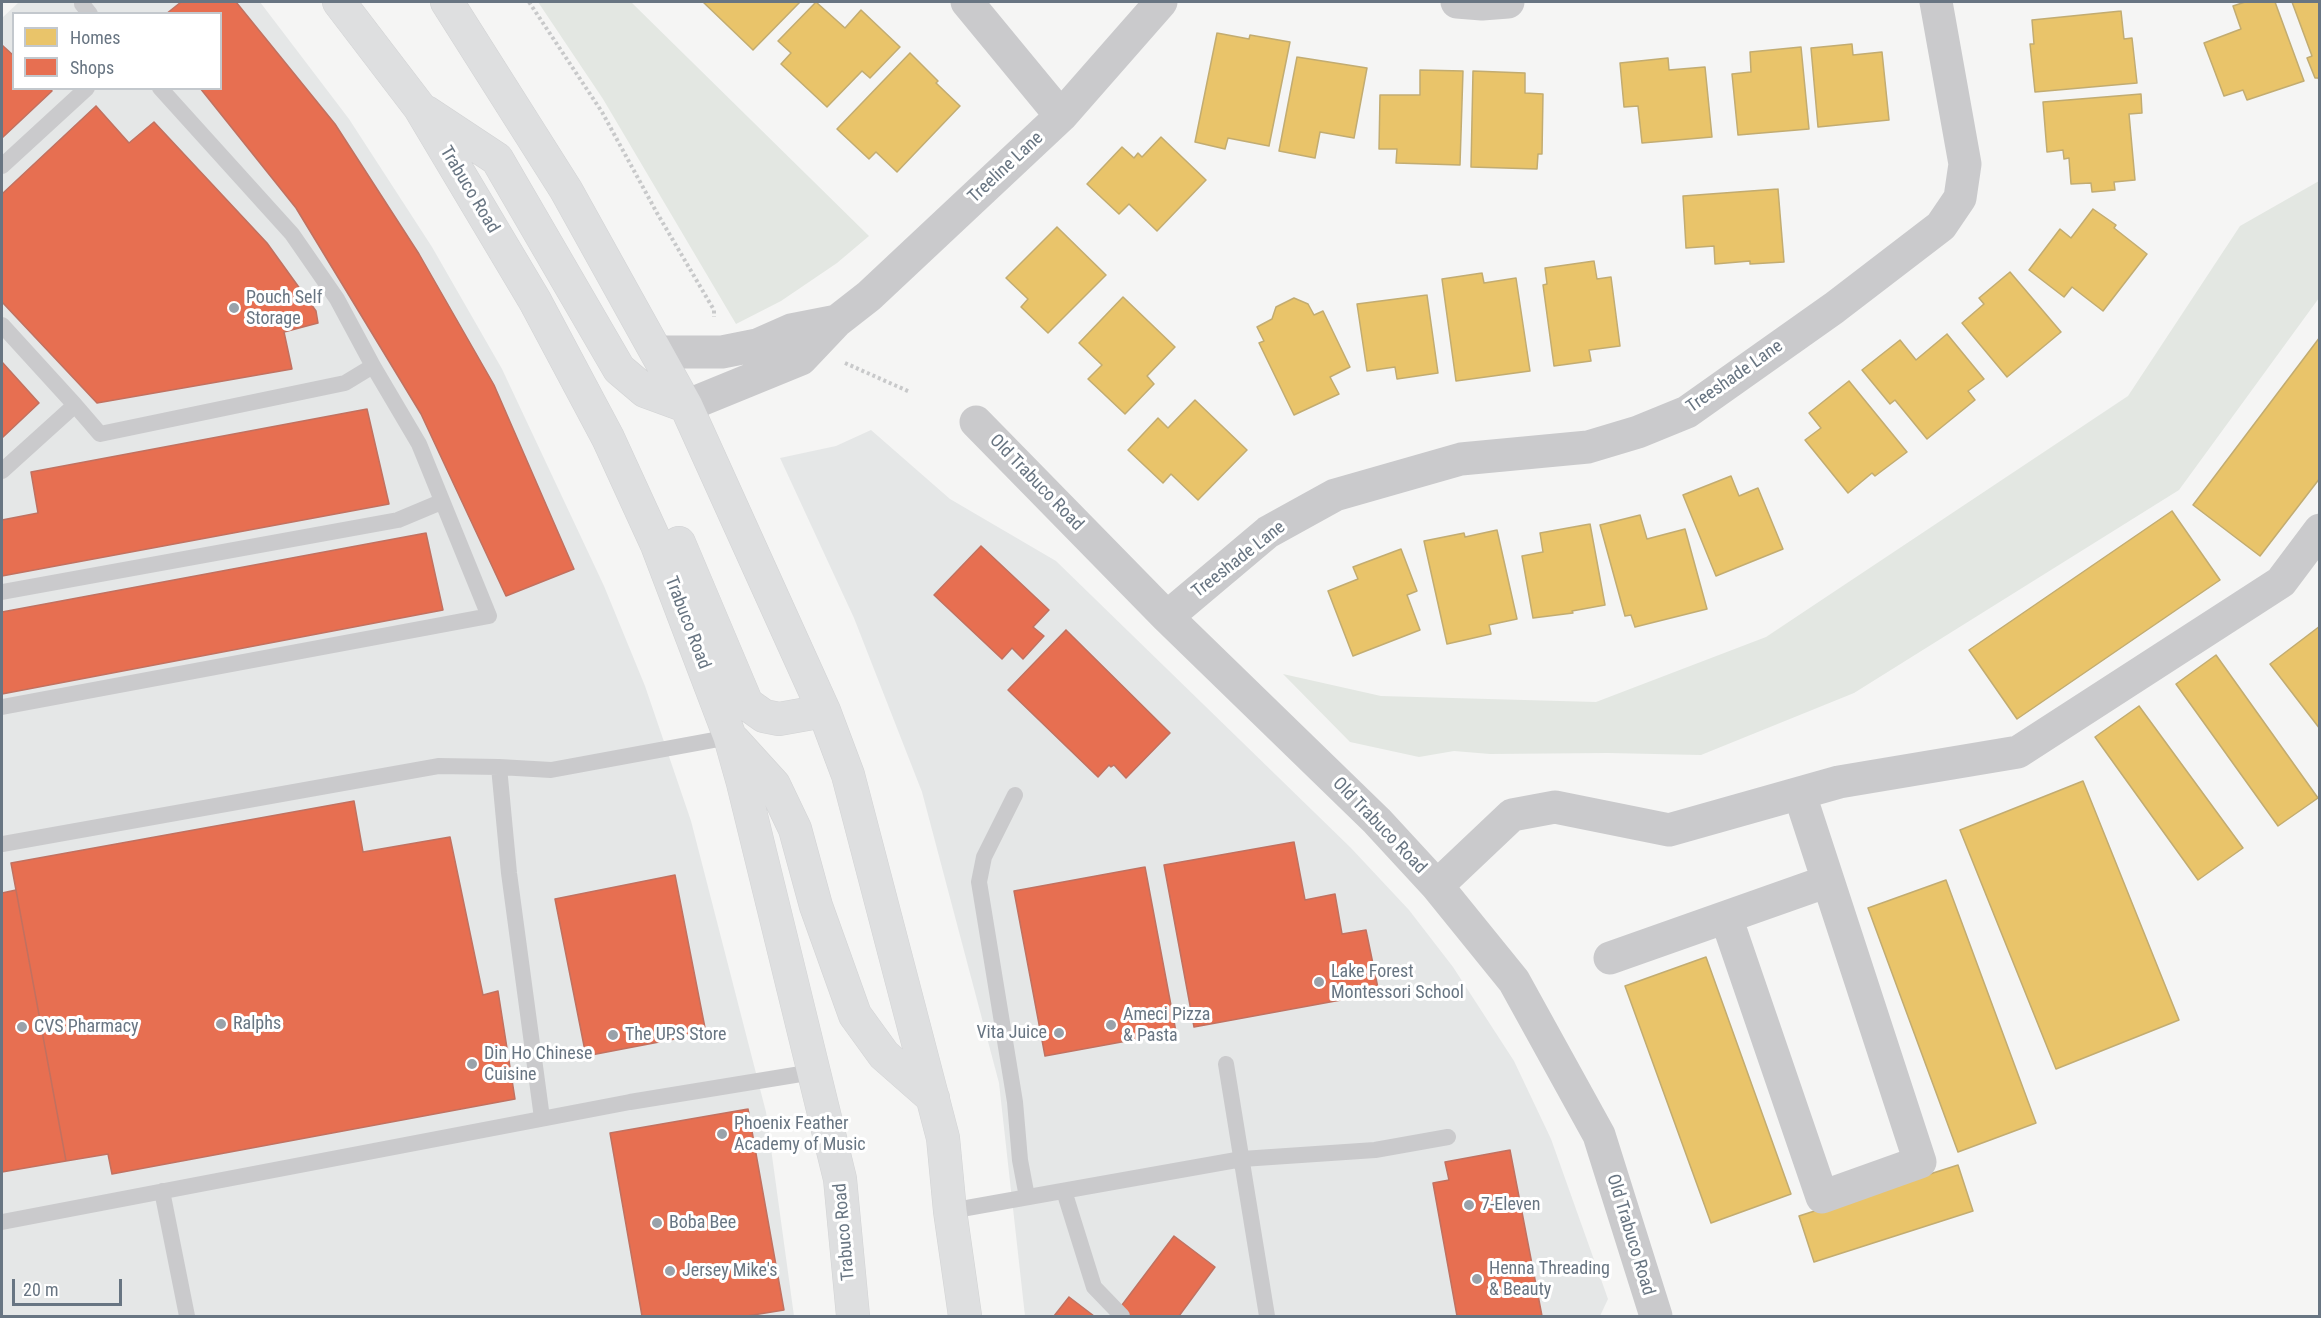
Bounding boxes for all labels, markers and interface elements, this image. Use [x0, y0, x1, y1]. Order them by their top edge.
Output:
legend [12, 12, 222, 90]
text: Homes [70, 27, 120, 48]
text: Shops [70, 57, 114, 78]
street label: Treeline Lane [964, 128, 1048, 208]
street label: Trabuco Road [435, 143, 503, 237]
place label: Pouch Self Storage [246, 287, 322, 330]
marker: Pouch Self Storage [227, 301, 241, 315]
street label: Treeshade Lane [1683, 336, 1787, 418]
street label: Old Trabuco Road [985, 430, 1087, 536]
street label: Treeshade Lane [1188, 517, 1290, 603]
street label: Trabuco Road [659, 574, 715, 672]
street label: Old Trabuco Road [1328, 773, 1430, 879]
place label: Lake Forest Montessori School [1331, 961, 1464, 1004]
marker: Lake Forest Montessori School [1312, 975, 1326, 989]
place label: Ameci Pizza & Pasta [1123, 1004, 1210, 1046]
place label: Ralphs [233, 1013, 281, 1035]
place label: CVS Pharmacy [34, 1016, 139, 1038]
marker: Ralphs [214, 1017, 228, 1031]
marker: Ameci Pizza & Pasta [1104, 1018, 1118, 1032]
marker: CVS Pharmacy [15, 1020, 29, 1034]
place label: Vita Juice [976, 1022, 1047, 1044]
place label: The UPS Store [625, 1024, 726, 1046]
marker: Vita Juice [1052, 1026, 1066, 1040]
marker: The UPS Store [606, 1028, 620, 1042]
place label: Din Ho Chinese Cuisine [484, 1043, 592, 1086]
marker: Din Ho Chinese Cuisine [465, 1057, 479, 1071]
place label: Phoenix Feather Academy of Music [734, 1113, 866, 1156]
marker: Phoenix Feather Academy of Music [715, 1127, 729, 1141]
street label: Old Trabuco Road [1601, 1172, 1659, 1298]
street label: Trabuco Road [830, 1182, 860, 1282]
place label: 7-Eleven [1481, 1194, 1540, 1216]
marker: 7-Eleven [1462, 1198, 1476, 1212]
place label: Boba Bee [669, 1212, 736, 1234]
marker: Boba Bee [650, 1216, 664, 1230]
place label: Henna Threading & Beauty [1489, 1258, 1610, 1300]
place label: Jersey Mike's [682, 1260, 777, 1282]
marker: Jersey Mike's [663, 1264, 677, 1278]
scale bar [15, 1267, 124, 1305]
marker: Henna Threading & Beauty [1470, 1272, 1484, 1286]
text: 20 m [23, 1279, 58, 1300]

